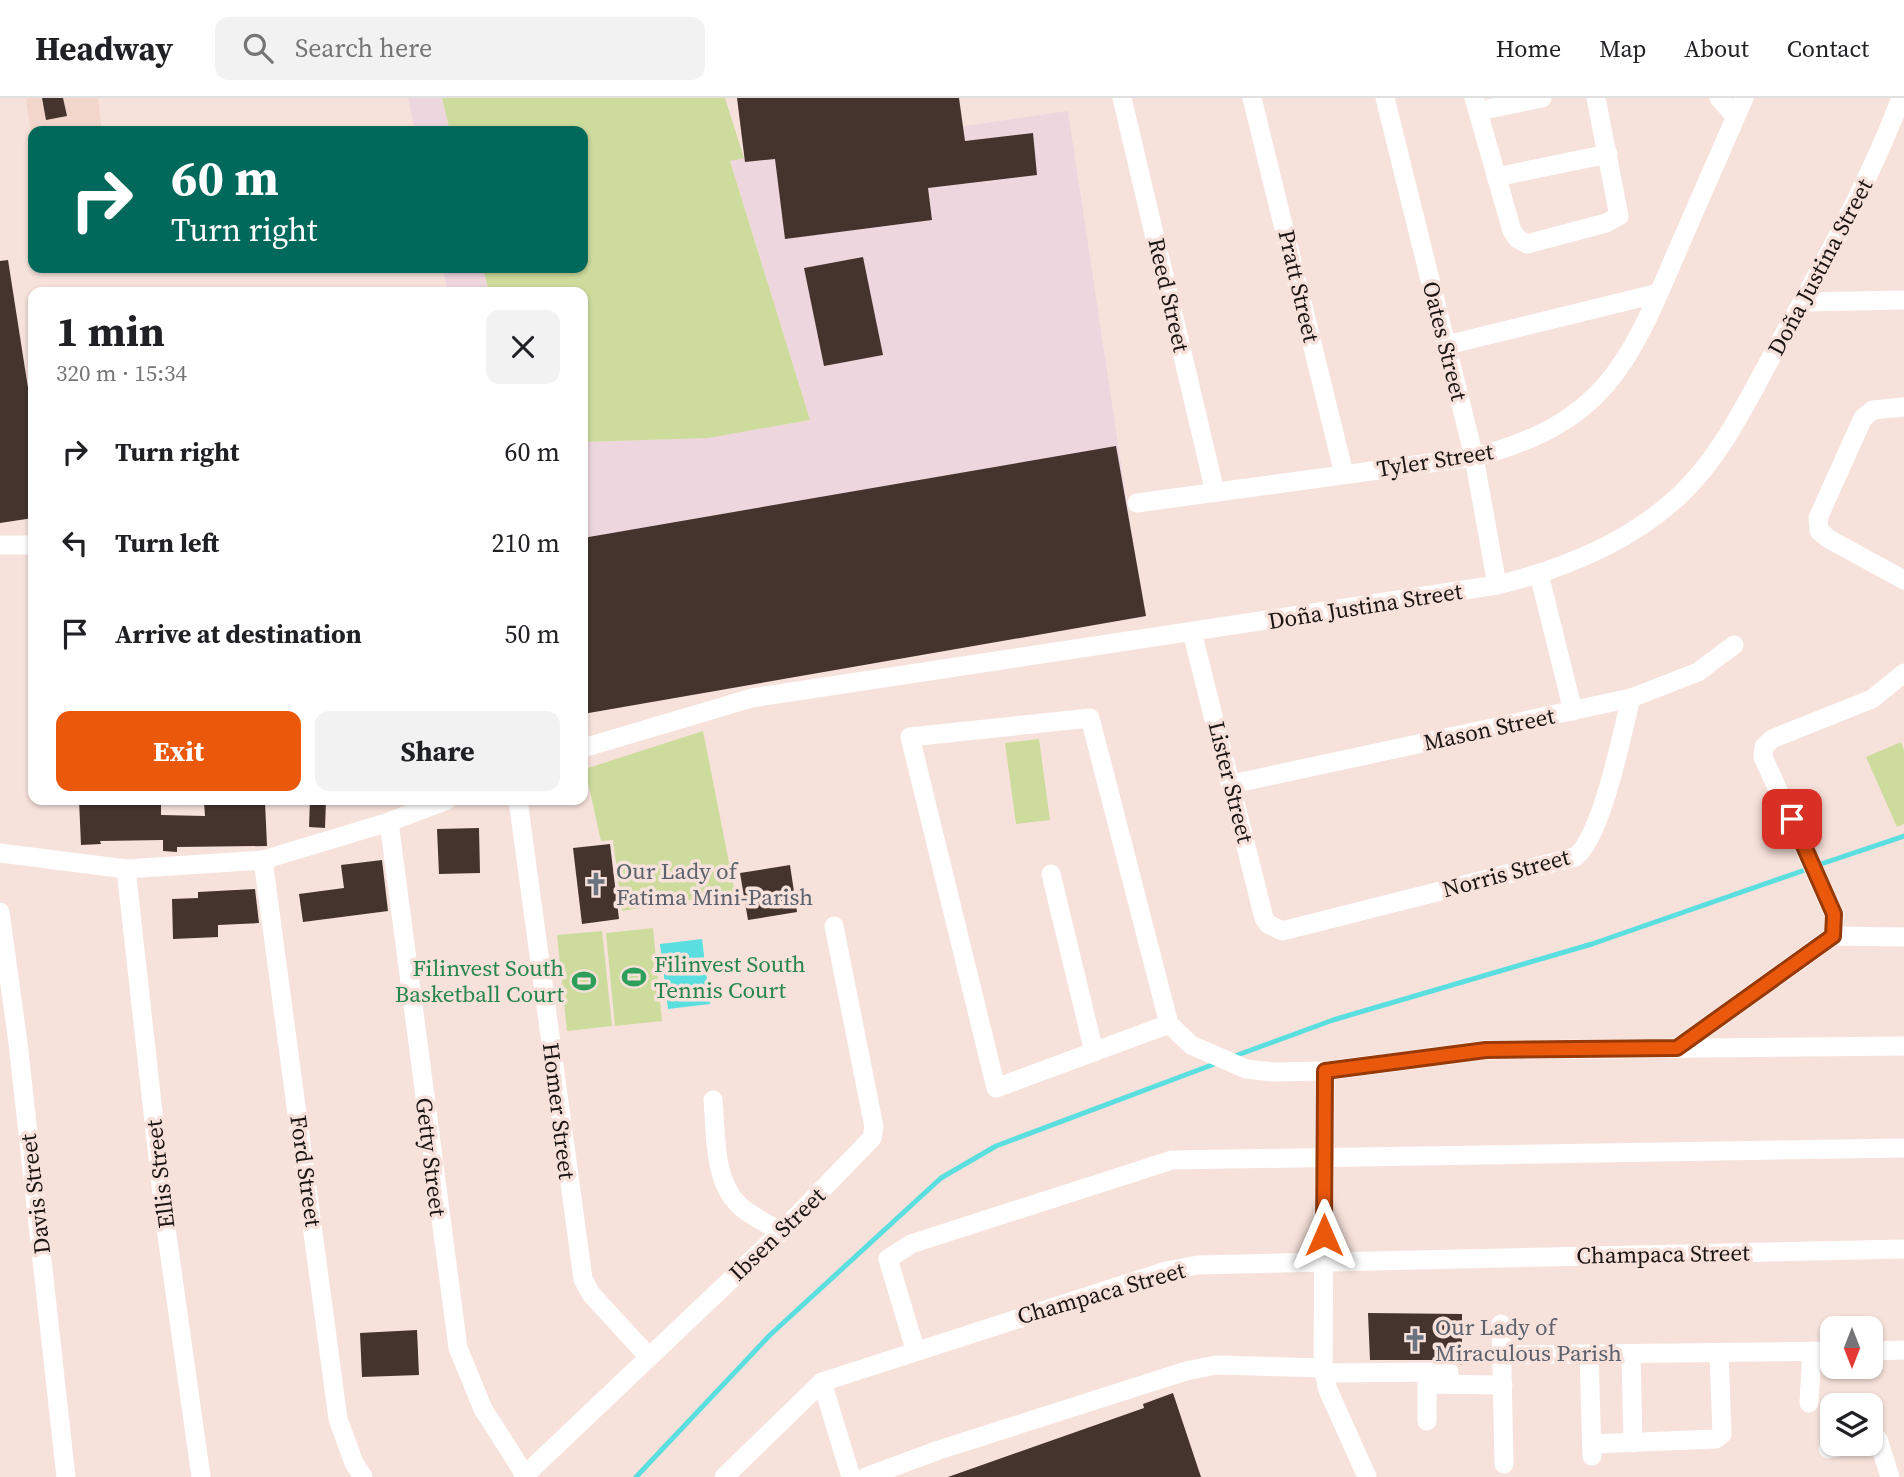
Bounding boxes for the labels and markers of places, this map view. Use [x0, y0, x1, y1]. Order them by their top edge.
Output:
pin [1762, 789, 1822, 849]
place label: Our Lady of Fatima Mini-Parish [616, 855, 813, 913]
church icon: Our Lady of Fatima Mini-Parish [582, 870, 610, 898]
place label: Filinvest South Tennis Court [654, 948, 806, 1006]
place label: Filinvest South Basketball Court [395, 952, 565, 1010]
sports icon: Filinvest South Tennis Court [620, 963, 648, 991]
sports icon: Filinvest South Basketball Court [570, 967, 598, 995]
place label: Our Lady of Miraculous Parish [1435, 1311, 1622, 1369]
church icon: Our Lady of Miraculous Parish [1401, 1326, 1429, 1354]

